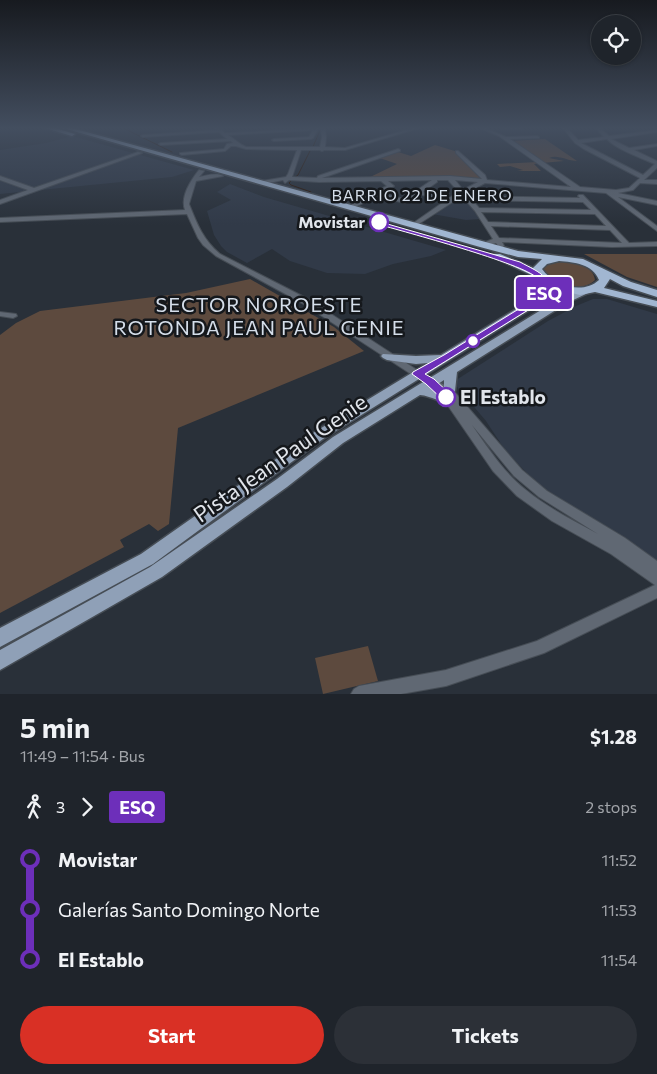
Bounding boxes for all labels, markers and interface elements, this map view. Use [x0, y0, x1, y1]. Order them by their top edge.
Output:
map controls [591, 15, 641, 65]
button: locate [591, 15, 641, 65]
district label: BARRIO 22 DE ENERO [331, 185, 513, 204]
place label: Movistar [298, 212, 365, 231]
marker: Movistar [369, 212, 389, 232]
line badge: ESQ [515, 277, 573, 309]
text: ESQ [526, 282, 562, 304]
district label: SECTOR NOROESTE ROTONDA JEAN PAUL GENIE [113, 292, 405, 339]
unlabelled marker [466, 334, 480, 348]
place label: El Establo [460, 385, 546, 408]
marker: El Establo [436, 387, 456, 407]
street label: Pista Jean Paul Genie [188, 388, 372, 528]
text: 5 min [20, 710, 90, 744]
text: $1.28 [590, 725, 637, 748]
text: 11:49 – 11:54 · Bus [20, 746, 145, 765]
icon: walk [20, 793, 48, 821]
icon: forward [73, 793, 101, 821]
text: ESQ [119, 796, 155, 818]
text: 3 [56, 797, 65, 816]
text: 2 stops [585, 797, 637, 816]
text: Movistar [58, 848, 137, 871]
text: 11:52 [601, 850, 637, 869]
text: Galerías Santo Domingo Norte [58, 898, 320, 921]
text: 11:53 [601, 900, 637, 919]
text: El Establo [58, 948, 144, 971]
text: 11:54 [601, 950, 637, 969]
button: Start [20, 1006, 324, 1064]
button: Tickets [334, 1006, 637, 1064]

